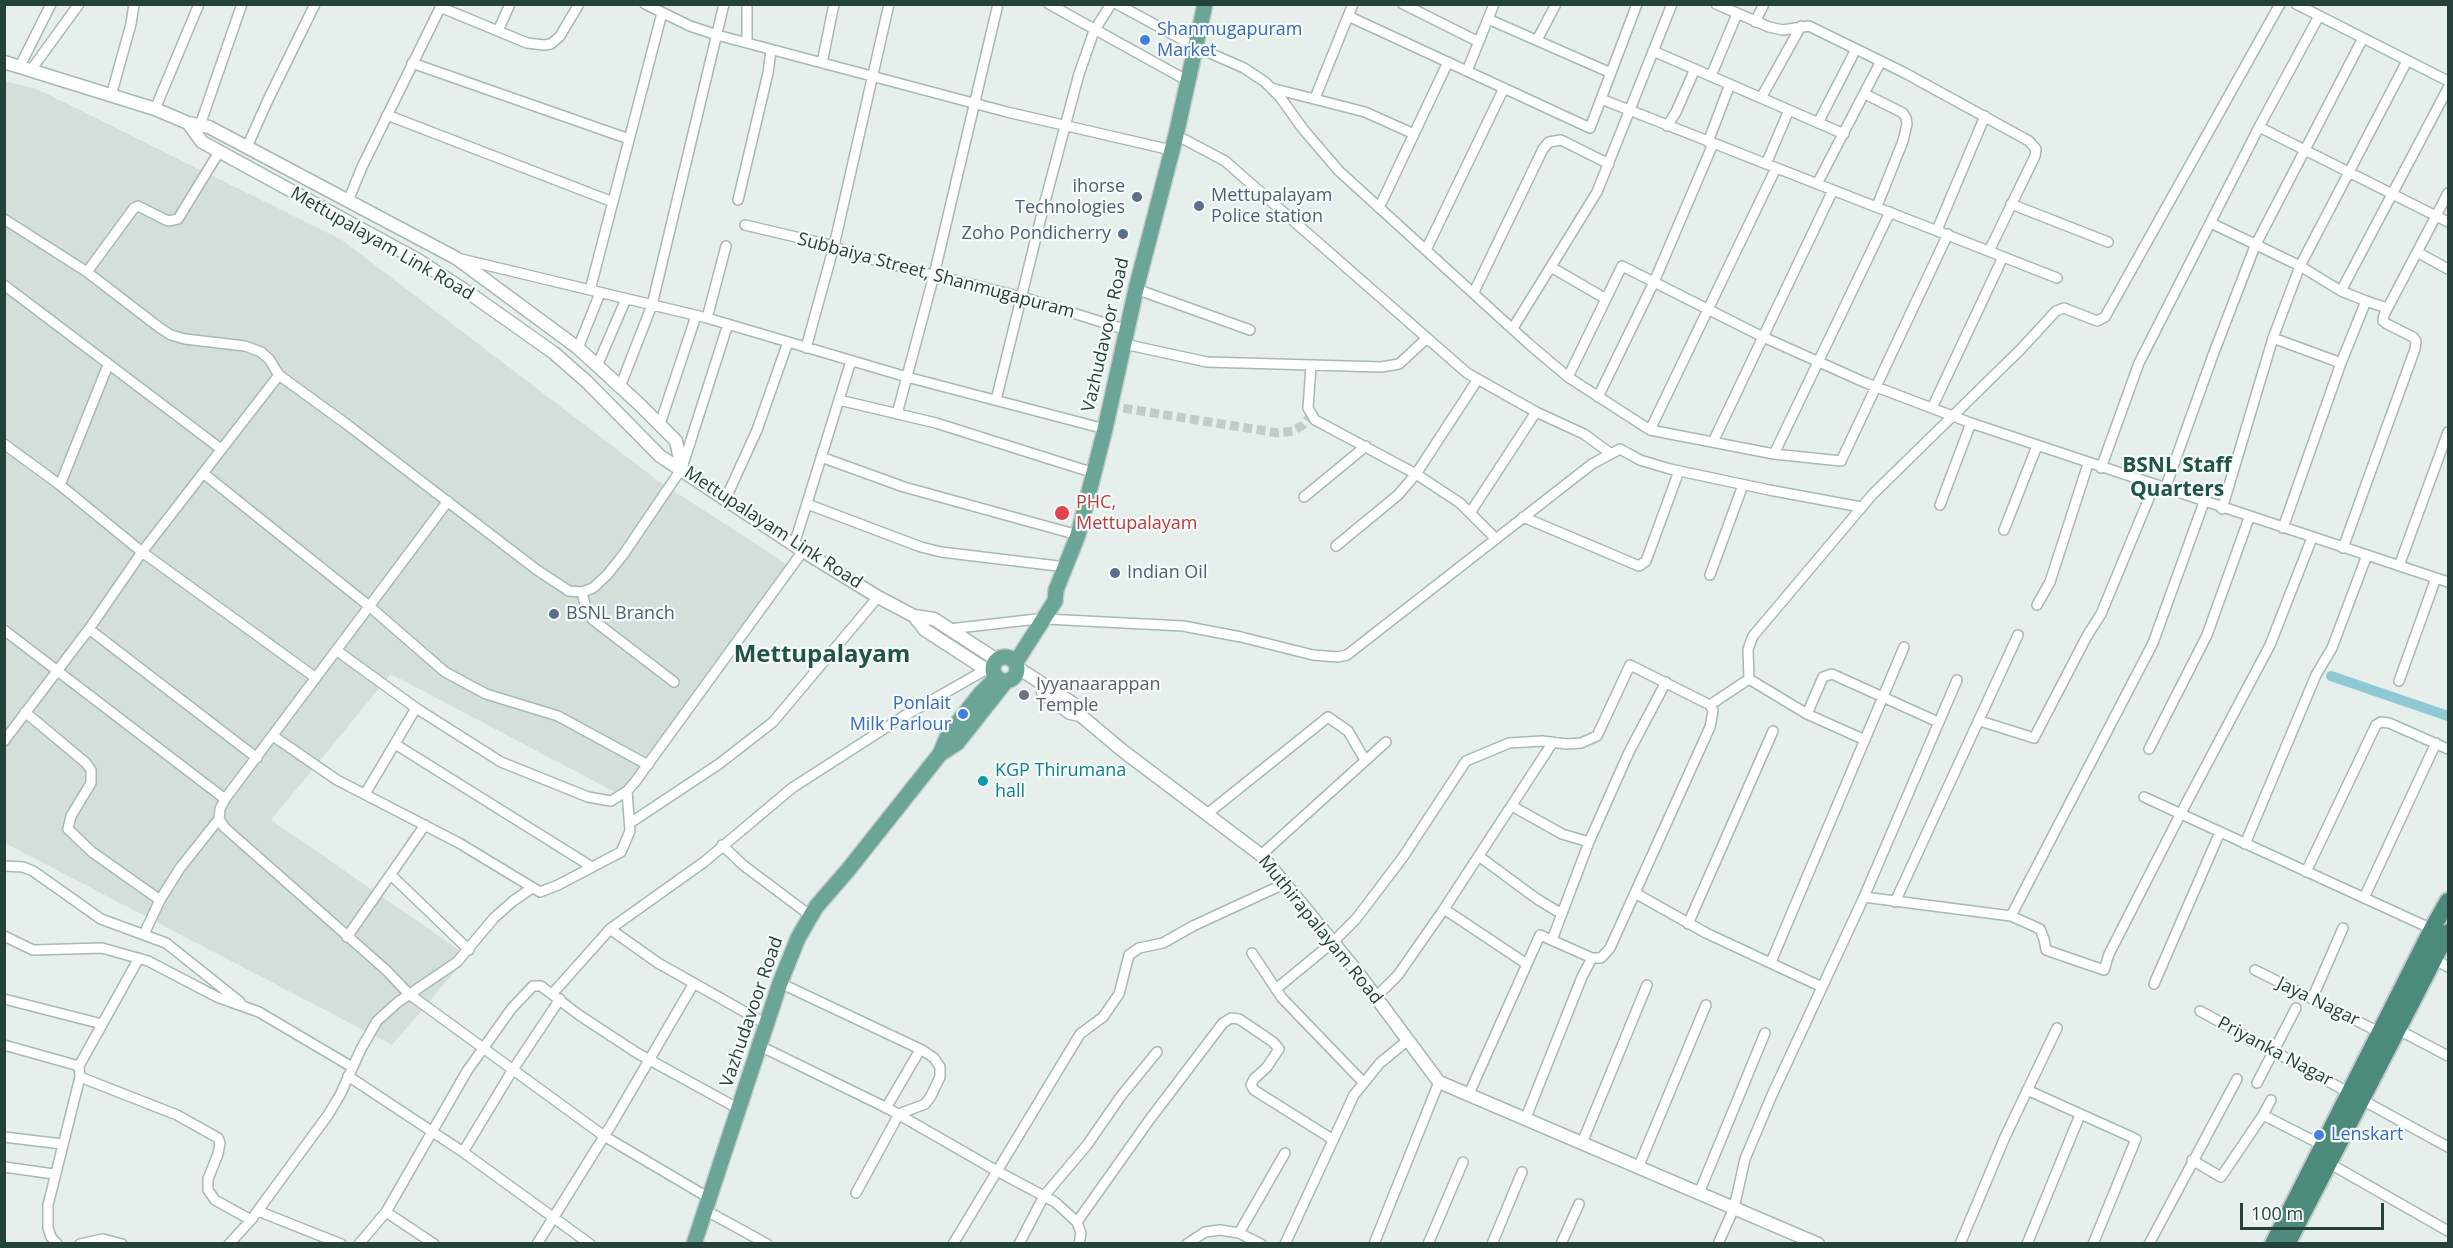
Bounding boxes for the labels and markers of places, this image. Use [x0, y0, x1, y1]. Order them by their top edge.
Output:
place label: Shanmugapuram Market [1157, 19, 1303, 62]
marker: Shanmugapuram Market [1138, 33, 1152, 47]
place label: ihorse Technologies [1015, 176, 1125, 219]
place label: Mettupalayam Police station [1211, 185, 1332, 228]
marker: ihorse Technologies [1130, 190, 1144, 204]
marker: Mettupalayam Police station [1192, 199, 1206, 213]
place label: Zoho Pondicherry [962, 223, 1111, 245]
marker: Zoho Pondicherry [1116, 227, 1130, 241]
place label: PHC, Mettupalayam [1076, 492, 1197, 534]
marker: PHC, Mettupalayam [1053, 504, 1071, 522]
place label: Indian Oil [1127, 562, 1207, 584]
marker: Indian Oil [1108, 566, 1122, 580]
place label: BSNL Branch [566, 603, 675, 625]
marker: BSNL Branch [547, 607, 561, 621]
place label: Iyyanaarappan Temple [1036, 674, 1161, 716]
marker: Iyyanaarappan Temple [1017, 688, 1031, 702]
place label: Ponlait Milk Parlour [850, 693, 951, 736]
marker: Ponlait Milk Parlour [956, 707, 970, 721]
place label: KGP Thirumana hall [995, 760, 1126, 802]
marker: KGP Thirumana hall [976, 774, 990, 788]
place label: Lenskart [2331, 1124, 2403, 1146]
marker: Lenskart [2312, 1128, 2326, 1142]

